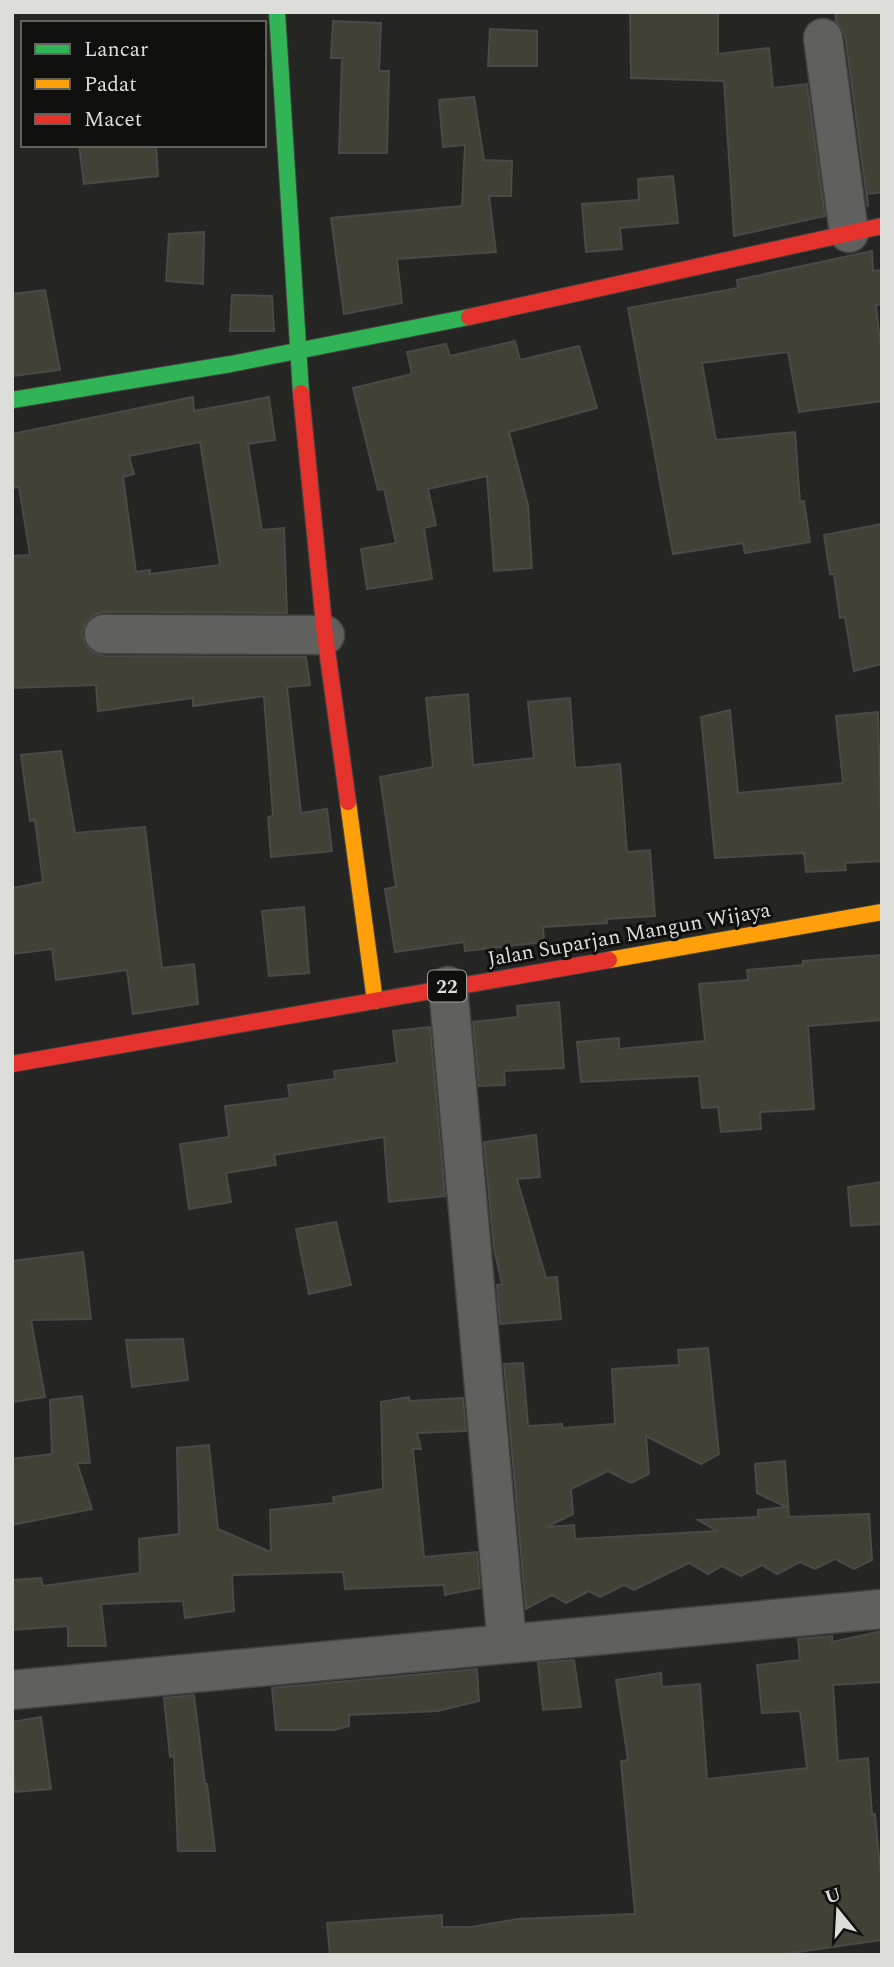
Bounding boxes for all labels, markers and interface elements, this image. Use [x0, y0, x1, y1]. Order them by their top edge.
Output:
legend [21, 21, 266, 147]
text: Lancar [84, 34, 148, 66]
text: Padat [84, 69, 137, 101]
text: Macet [84, 104, 142, 136]
street label: Jalan Suparjan Mangun Wijaya [485, 894, 774, 976]
road number: 22 [428, 970, 466, 1002]
north arrow [803, 1876, 873, 1946]
text: U [821, 1880, 845, 1913]

